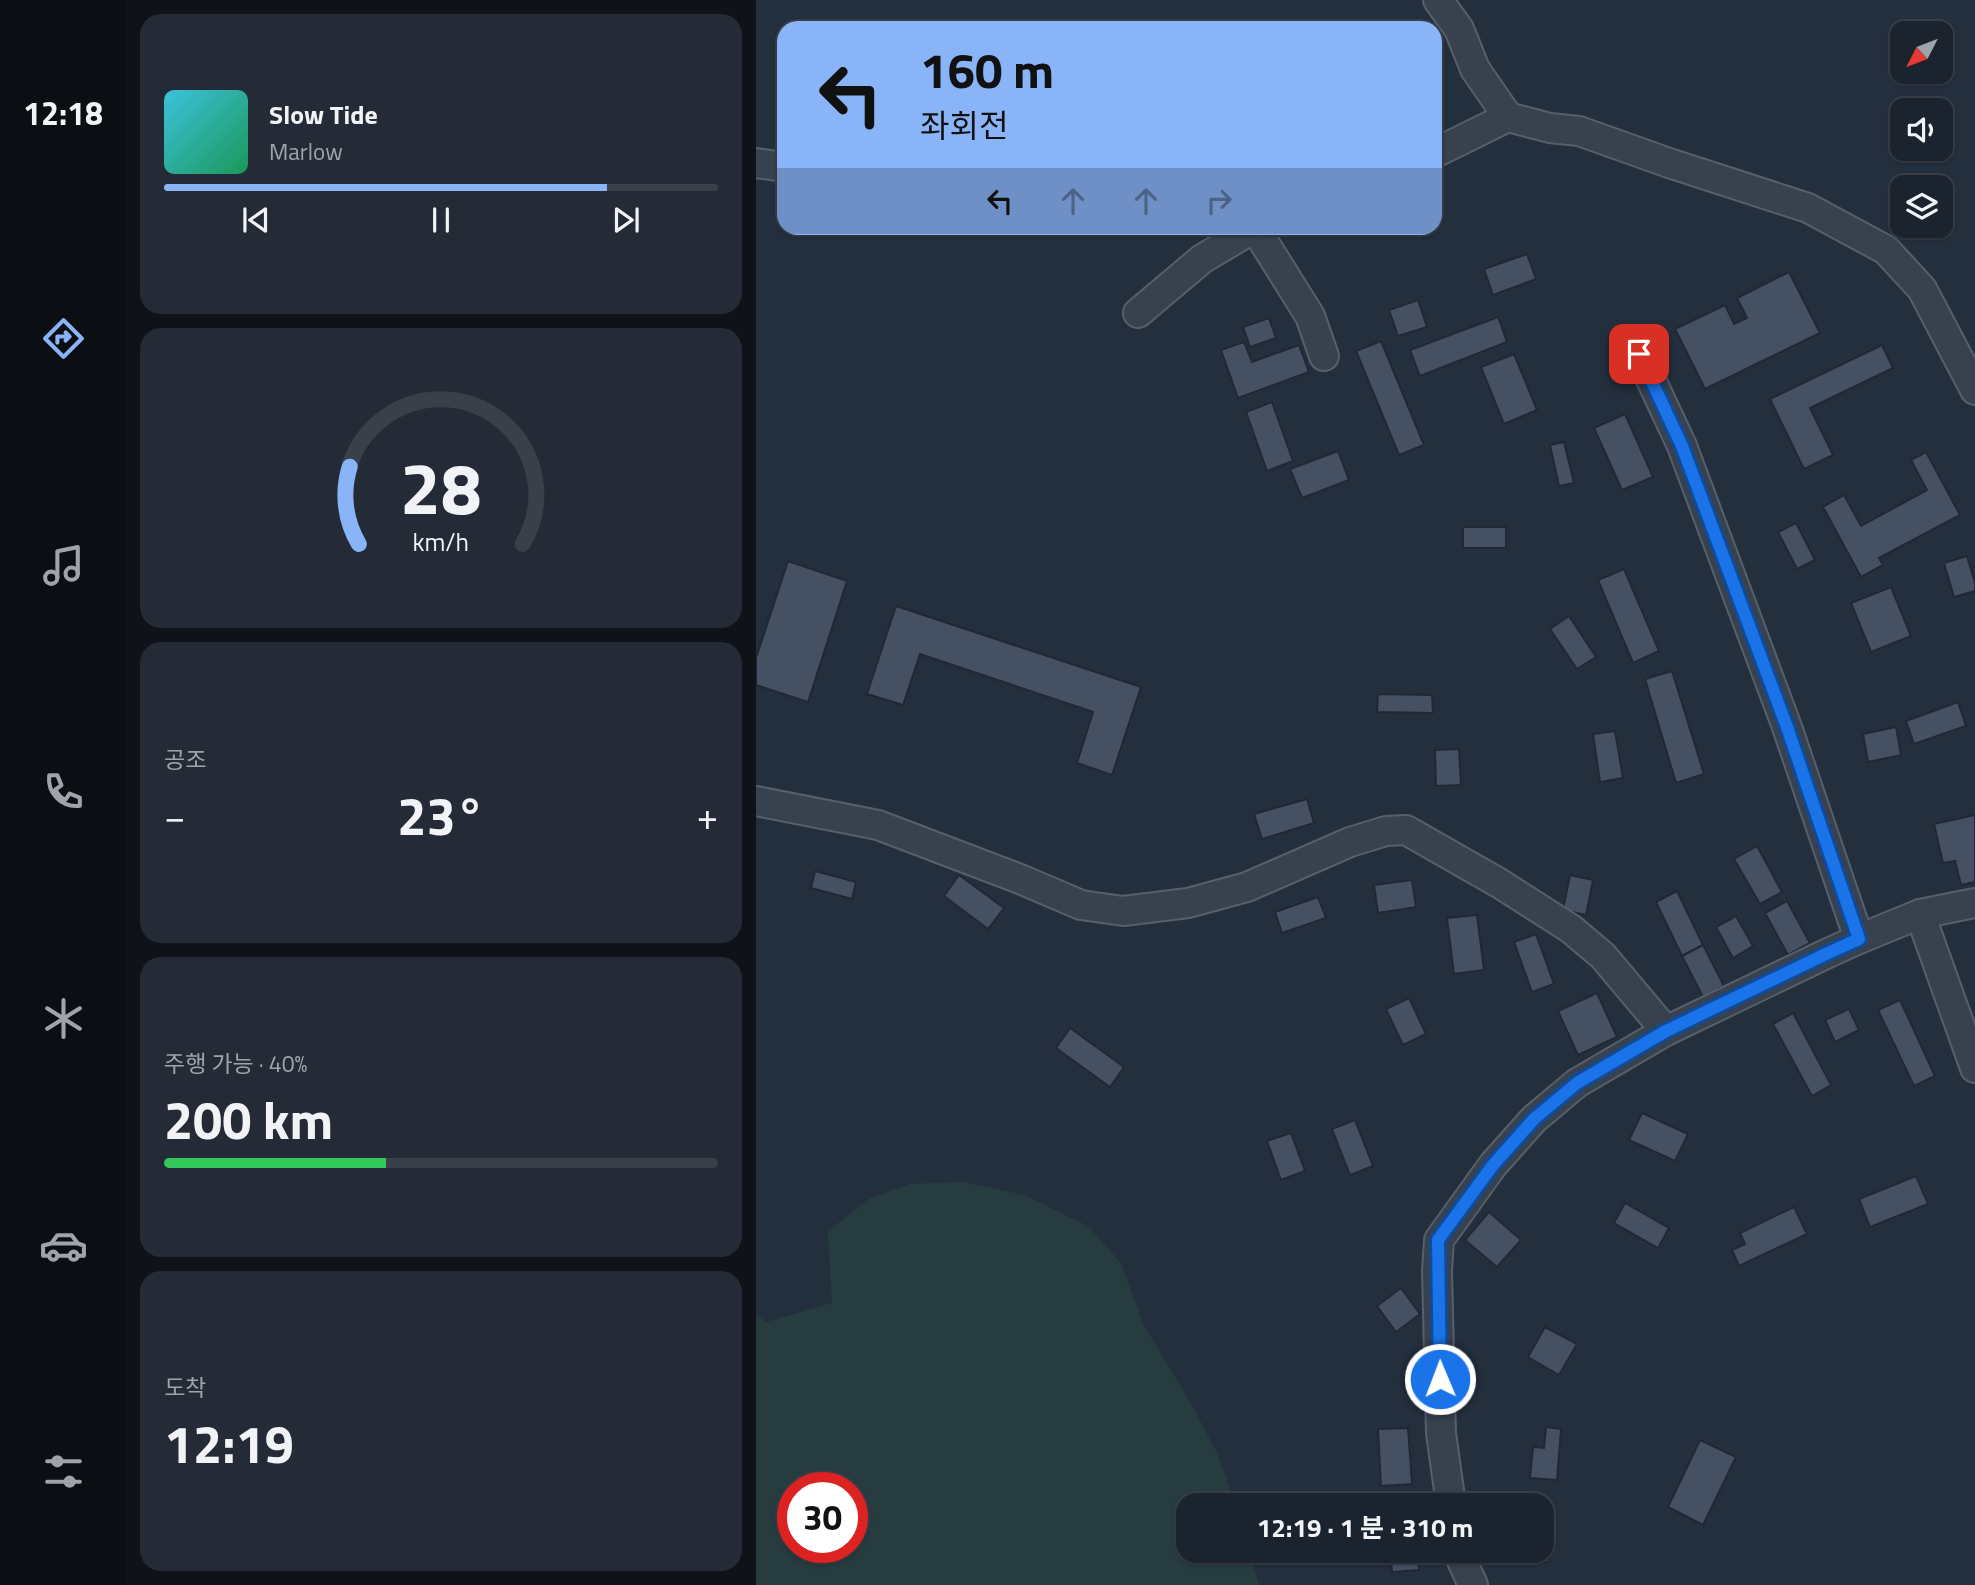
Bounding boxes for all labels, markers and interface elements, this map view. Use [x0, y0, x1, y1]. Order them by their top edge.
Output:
north arrow [1890, 21, 1953, 84]
map controls [1890, 21, 1953, 238]
text: 160 m [920, 32, 1054, 107]
icon: left [805, 49, 896, 140]
text: 12:18 [23, 89, 103, 137]
text: Slow Tide [269, 95, 378, 134]
button: sound [1890, 98, 1953, 161]
text: 좌회전 [920, 101, 1008, 149]
text: Marlow [269, 134, 343, 169]
button: layers [1890, 175, 1953, 238]
icon: left [981, 182, 1019, 220]
icon: ahead [1054, 182, 1092, 220]
icon: ahead [1127, 182, 1165, 220]
icon: right [1200, 182, 1238, 220]
icon: previous [237, 201, 275, 239]
icon: pause [422, 201, 460, 239]
icon: next [607, 201, 645, 239]
icon: directions [39, 314, 88, 363]
pin [1609, 324, 1669, 384]
icon: arrive [1620, 335, 1658, 373]
text: 28 [400, 433, 482, 543]
text: km/h [413, 523, 469, 561]
icon: music [39, 541, 88, 590]
text: 공조 [164, 742, 206, 777]
icon: phone [39, 767, 88, 816]
text: 23° [397, 776, 485, 855]
text: − [164, 787, 185, 845]
text: + [697, 787, 718, 845]
icon: climate [39, 994, 88, 1043]
text: 주행 가능 · 40% [164, 1046, 307, 1081]
text: 200 km [164, 1080, 333, 1159]
icon: car [39, 1221, 88, 1270]
position arrow [1403, 1342, 1477, 1416]
text: 도착 [164, 1370, 206, 1405]
text: 12:19 [164, 1404, 294, 1483]
icon: filters [39, 1447, 88, 1496]
speed limit sign: 30 [777, 1472, 868, 1563]
text: 12:19 · 1 분 · 310 m [1257, 1508, 1473, 1547]

